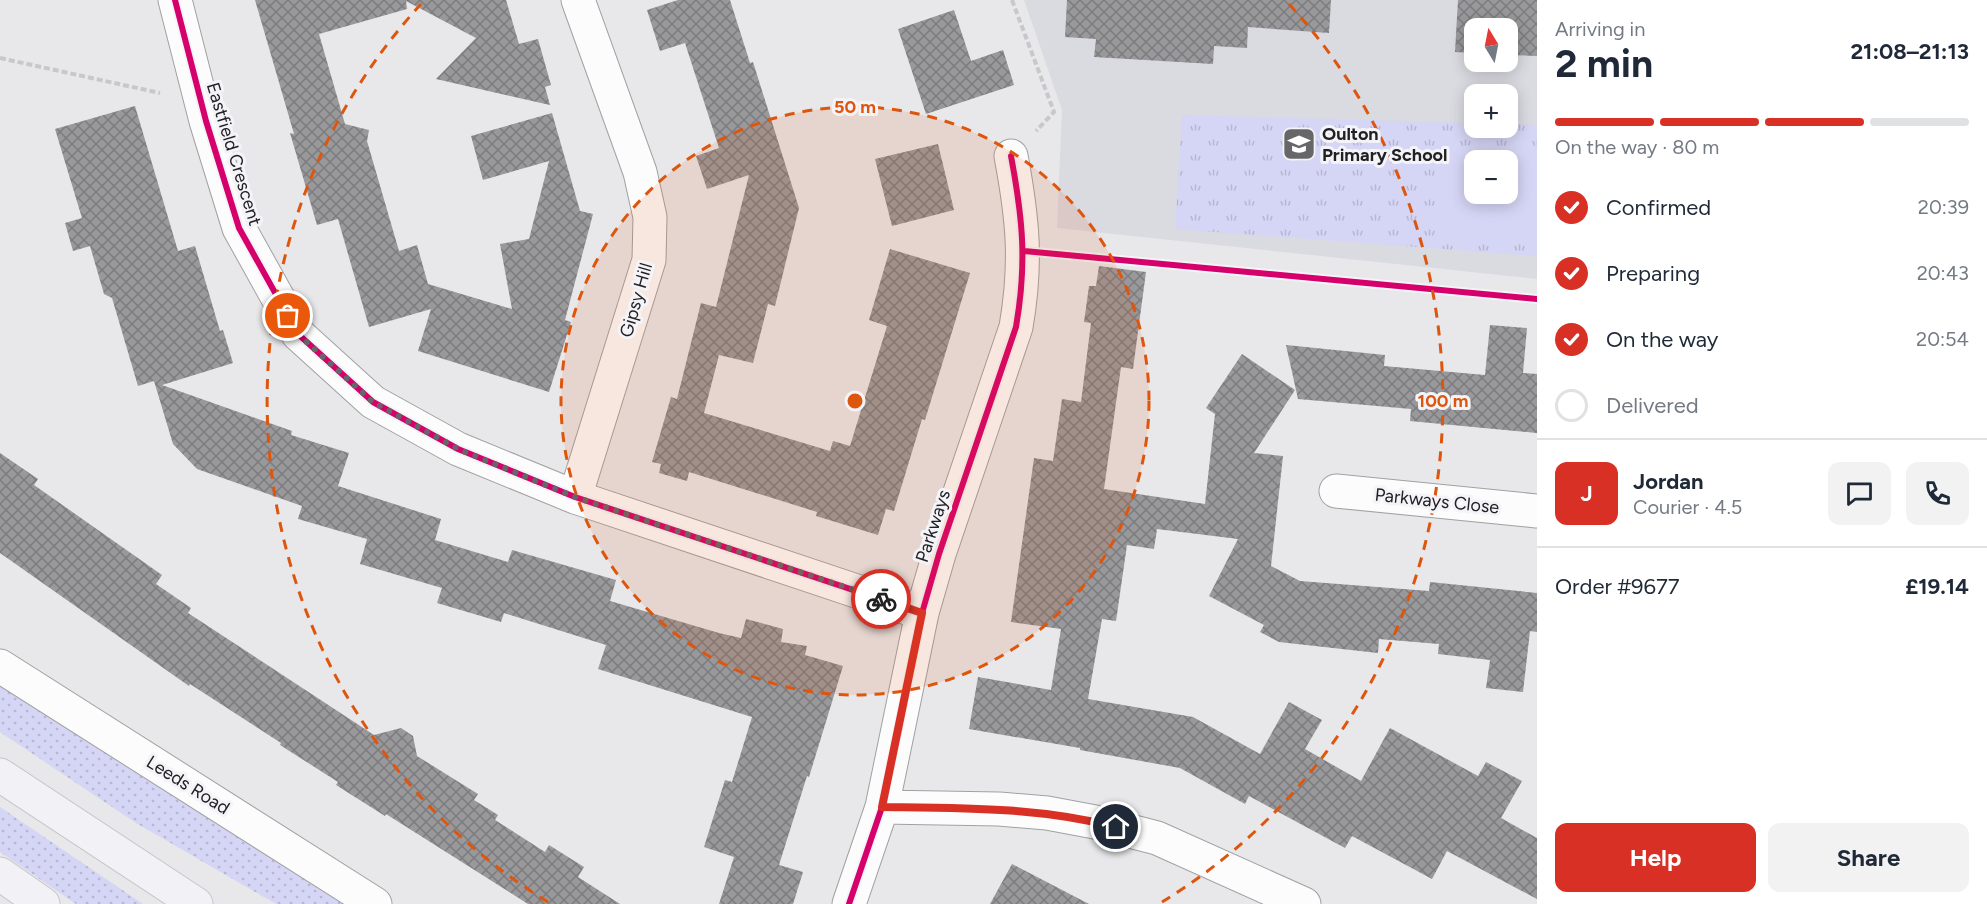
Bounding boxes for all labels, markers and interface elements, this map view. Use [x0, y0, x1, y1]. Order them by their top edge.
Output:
text: Arriving in [1555, 17, 1645, 41]
north arrow [1464, 18, 1518, 72]
map controls [1464, 18, 1518, 204]
text: 21:08–21:13 [1850, 38, 1969, 65]
text: 2 min [1555, 40, 1653, 87]
street label: Eastfield Crescent [202, 80, 266, 228]
button: + [1464, 84, 1518, 138]
text: 50 m [834, 96, 876, 118]
place label: Oulton Primary School [1322, 123, 1447, 166]
school or university icon: Oulton Primary School [1281, 126, 1317, 162]
text: On the way · 80 m [1555, 135, 1719, 159]
button: − [1464, 150, 1518, 204]
icon: check [1555, 191, 1588, 224]
text: Confirmed [1606, 194, 1711, 221]
text: 20:39 [1918, 195, 1969, 219]
icon: check [1555, 257, 1588, 290]
street label: Gipsy Hill [615, 260, 657, 340]
text: Preparing [1606, 260, 1700, 287]
text: 20:43 [1917, 261, 1969, 285]
pin [262, 290, 313, 341]
icon: bag [271, 299, 304, 332]
icon: check [1555, 323, 1588, 356]
text: On the way [1606, 326, 1718, 353]
text: 20:54 [1916, 327, 1969, 351]
text: 100 m [1418, 390, 1468, 412]
centre of rings [845, 391, 865, 411]
text: Delivered [1606, 392, 1699, 419]
button: chat [1828, 462, 1891, 525]
button: phone [1906, 462, 1969, 525]
text: Jordan [1633, 468, 1704, 495]
text: J [1580, 480, 1593, 507]
street label: Parkways Close [1374, 484, 1501, 518]
street label: Parkways [911, 487, 955, 565]
text: Courier · 4.5 [1633, 495, 1742, 519]
courier [851, 569, 911, 629]
text: Order #9677 [1555, 573, 1680, 600]
text: £19.14 [1905, 573, 1969, 600]
icon: bike [865, 583, 898, 616]
street label: Leeds Road [142, 751, 234, 819]
pin [1090, 801, 1141, 852]
icon: home [1099, 810, 1132, 843]
button: Help [1555, 823, 1756, 892]
button: Share [1768, 823, 1969, 892]

